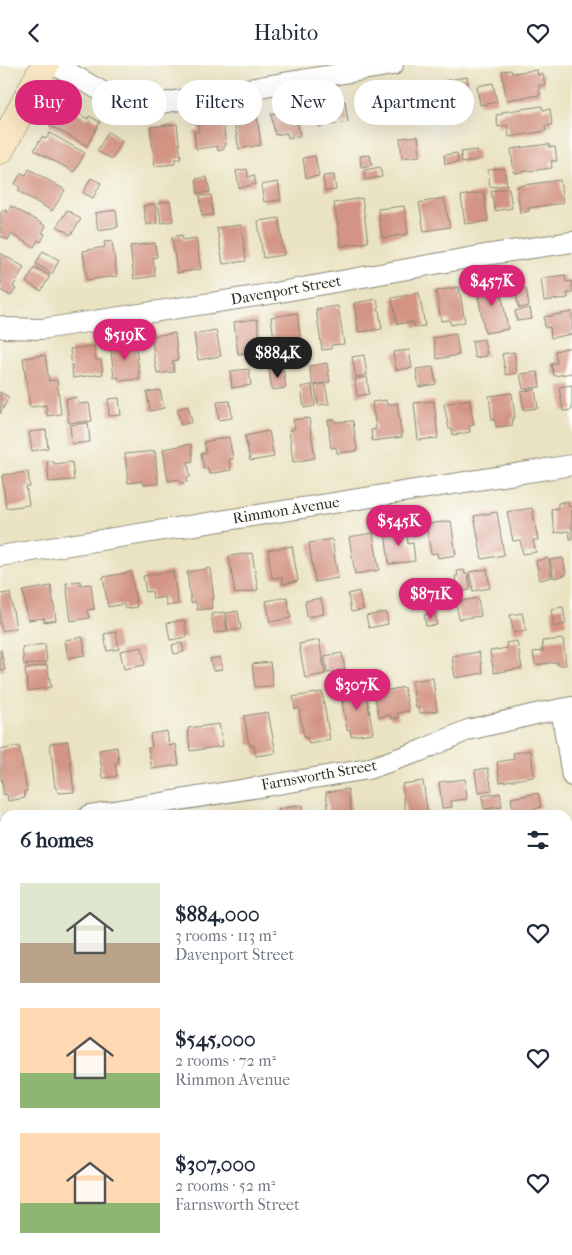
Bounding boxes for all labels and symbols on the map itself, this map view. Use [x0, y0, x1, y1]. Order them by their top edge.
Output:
pin: $457K [457, 265, 527, 307]
street label: Davenport Street [229, 271, 343, 309]
pin: $519K [90, 319, 160, 361]
pin: $884K [243, 337, 313, 379]
street label: Rimmon Avenue [231, 493, 341, 527]
pin: $545K [364, 505, 434, 547]
pin: $871K [396, 577, 466, 620]
pin: $307K [322, 669, 392, 711]
street label: Farnsworth Street [260, 756, 379, 794]

